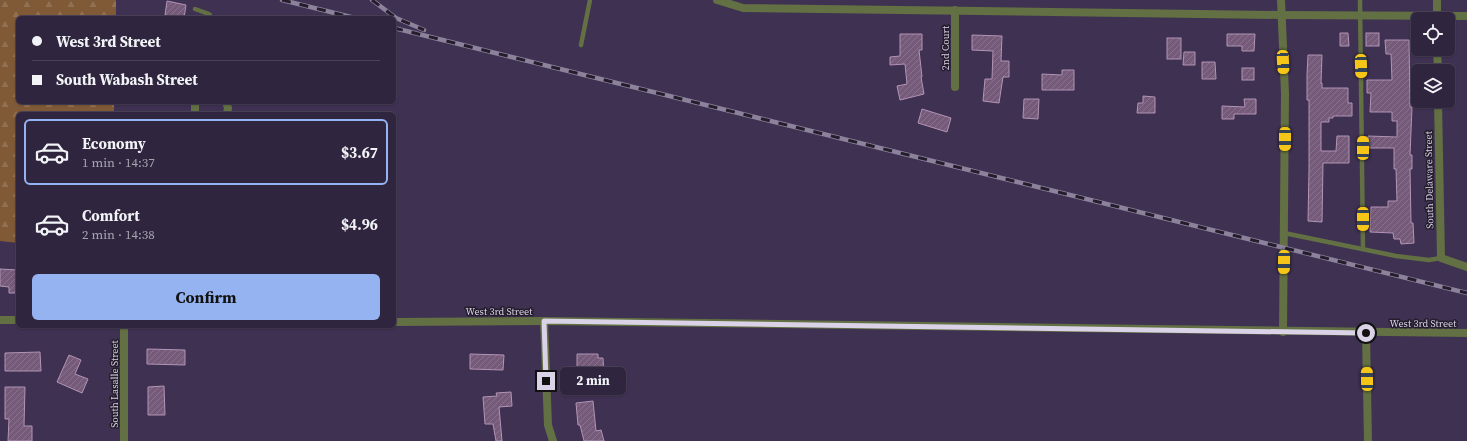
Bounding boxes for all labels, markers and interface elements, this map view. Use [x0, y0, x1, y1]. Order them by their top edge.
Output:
map controls [1411, 12, 1455, 108]
button: locate [1411, 12, 1455, 56]
street label: 2nd Court [939, 25, 952, 70]
text: West 3rd Street [56, 31, 161, 52]
car [1276, 50, 1290, 74]
car [1355, 54, 1367, 78]
button: layers [1411, 64, 1455, 108]
text: South Wabash Street [56, 69, 198, 90]
car [1279, 127, 1291, 151]
street label: South Delaware Street [1422, 130, 1436, 229]
text: Economy [82, 133, 146, 154]
icon: car [34, 134, 70, 170]
car [1357, 136, 1369, 160]
text: $3.67 [341, 142, 378, 163]
text: 1 min · 14:37 [82, 154, 155, 171]
text: Comfort [82, 205, 140, 226]
icon: car [34, 206, 70, 242]
car [1357, 207, 1369, 231]
text: $4.96 [341, 214, 378, 235]
text: 2 min · 14:38 [82, 226, 155, 243]
car [1278, 250, 1290, 274]
button: Confirm [32, 274, 380, 320]
street label: West 3rd Street [466, 305, 533, 318]
street label: West 3rd Street [1390, 317, 1457, 330]
route start [1357, 324, 1375, 342]
street label: South Lasalle Street [108, 339, 121, 428]
callout: 2 min [560, 367, 626, 395]
car [1361, 367, 1373, 391]
route end [537, 372, 555, 390]
text: 2 min [576, 372, 610, 389]

